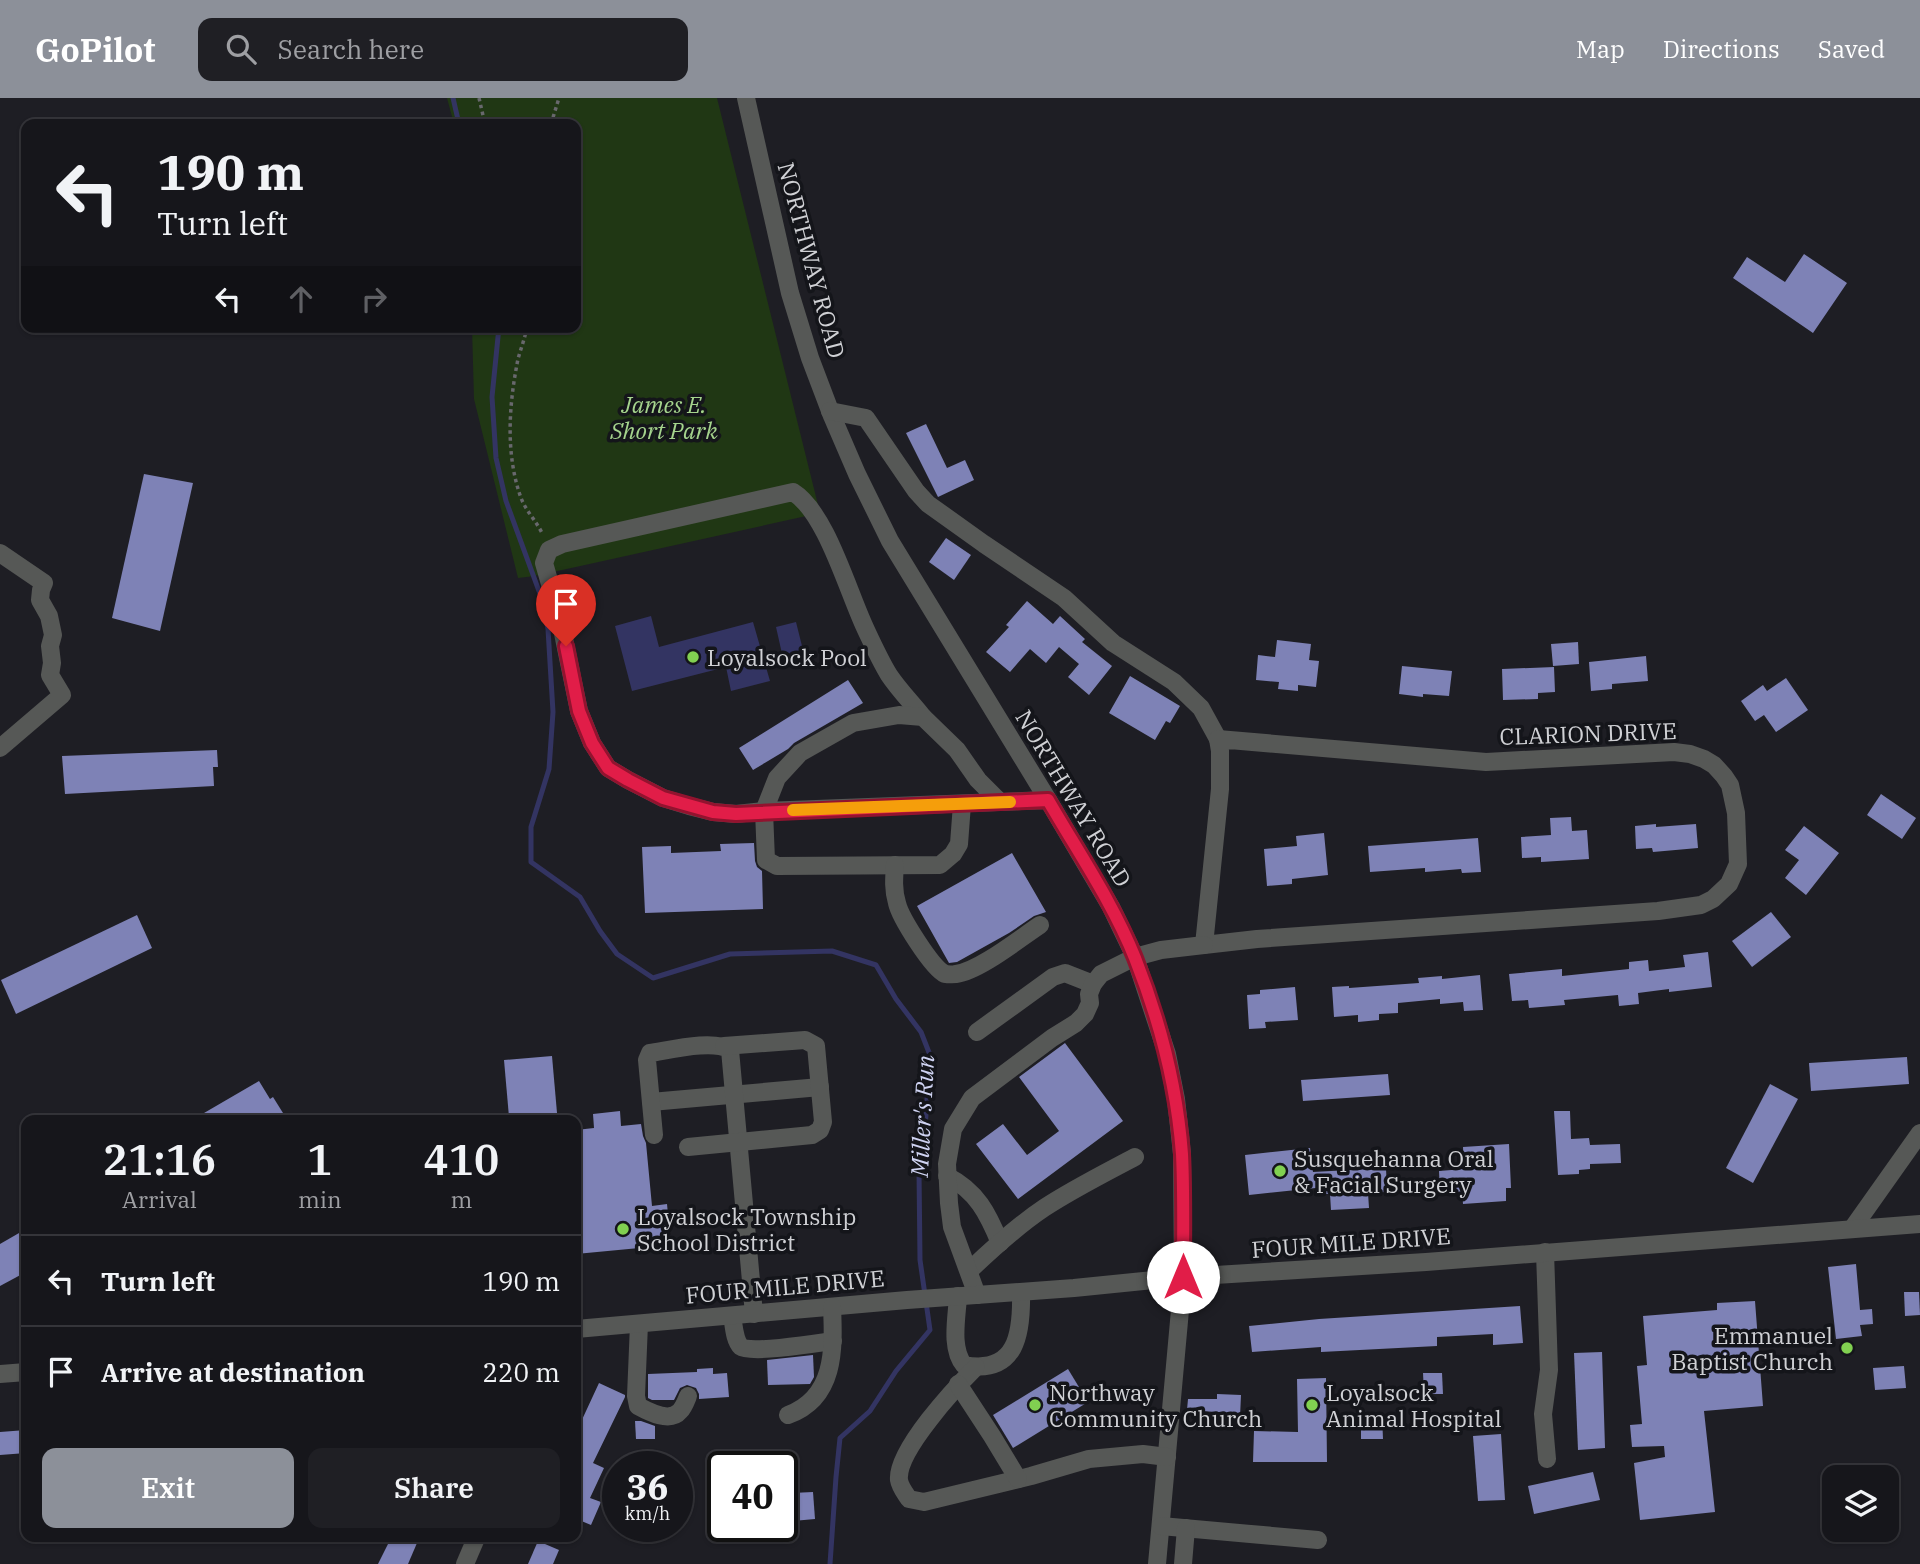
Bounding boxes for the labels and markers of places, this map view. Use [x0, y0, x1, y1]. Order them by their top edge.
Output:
pin [536, 574, 596, 646]
place label: Loyalsock Pool [707, 642, 867, 672]
marker: Loyalsock Pool [685, 649, 701, 665]
place label: Susquehanna Oral & Facial Surgery [1294, 1143, 1494, 1199]
marker: Susquehanna Oral & Facial Surgery [1272, 1163, 1288, 1179]
place label: Loyalsock Township School District [637, 1201, 856, 1257]
marker: Loyalsock Township School District [615, 1221, 631, 1237]
place label: Emmanuel Baptist Church [1671, 1320, 1833, 1376]
marker: Emmanuel Baptist Church [1839, 1340, 1855, 1356]
place label: Northway Community Church [1049, 1377, 1262, 1433]
place label: Loyalsock Animal Hospital [1326, 1377, 1502, 1433]
marker: Northway Community Church [1027, 1397, 1043, 1413]
marker: Loyalsock Animal Hospital [1304, 1397, 1320, 1413]

